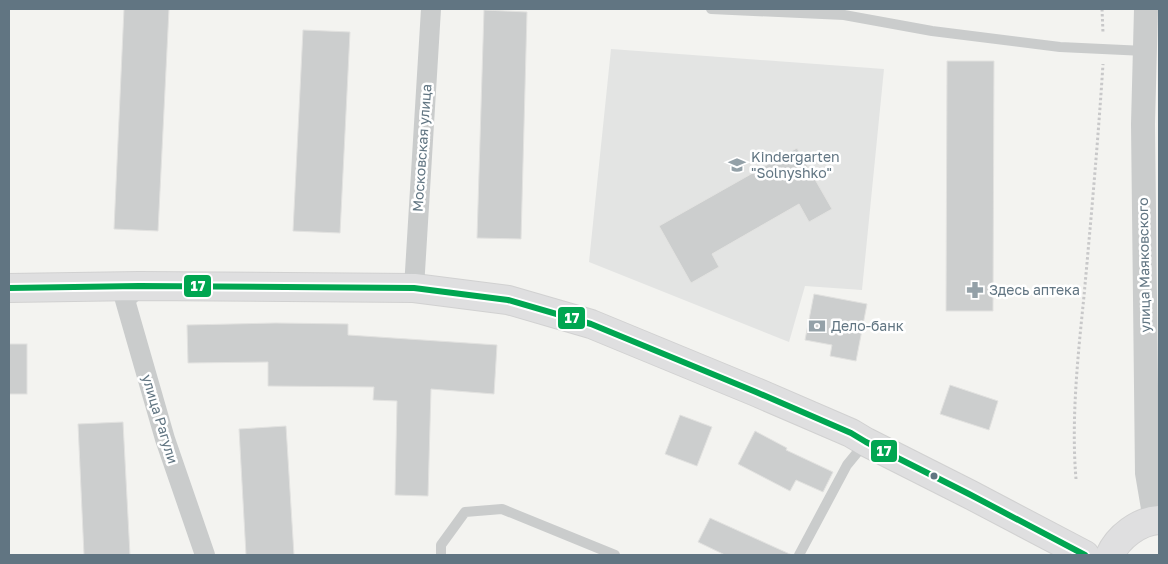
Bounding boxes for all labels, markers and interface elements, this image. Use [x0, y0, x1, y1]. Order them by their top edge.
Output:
street label: Московская улица [409, 83, 434, 212]
place label: Kindergarten "Solnyshko" [751, 148, 840, 181]
school or university icon: Kindergarten "Solnyshko" [727, 155, 747, 175]
street label: улица Маяковского [1134, 197, 1153, 333]
line badge: 17 [183, 274, 212, 298]
text: 17 [191, 277, 206, 294]
pharmacy icon: Здесь аптека [965, 280, 985, 300]
place label: Здесь аптека [989, 281, 1080, 298]
line badge: 17 [557, 306, 586, 330]
text: 17 [565, 309, 580, 326]
bank icon: Дело-банк [807, 316, 827, 336]
place label: Дело-банк [831, 317, 904, 334]
street label: улица Рагули [139, 372, 182, 466]
line badge: 17 [870, 439, 898, 463]
text: 17 [877, 442, 892, 459]
unlabelled marker [929, 471, 939, 481]

